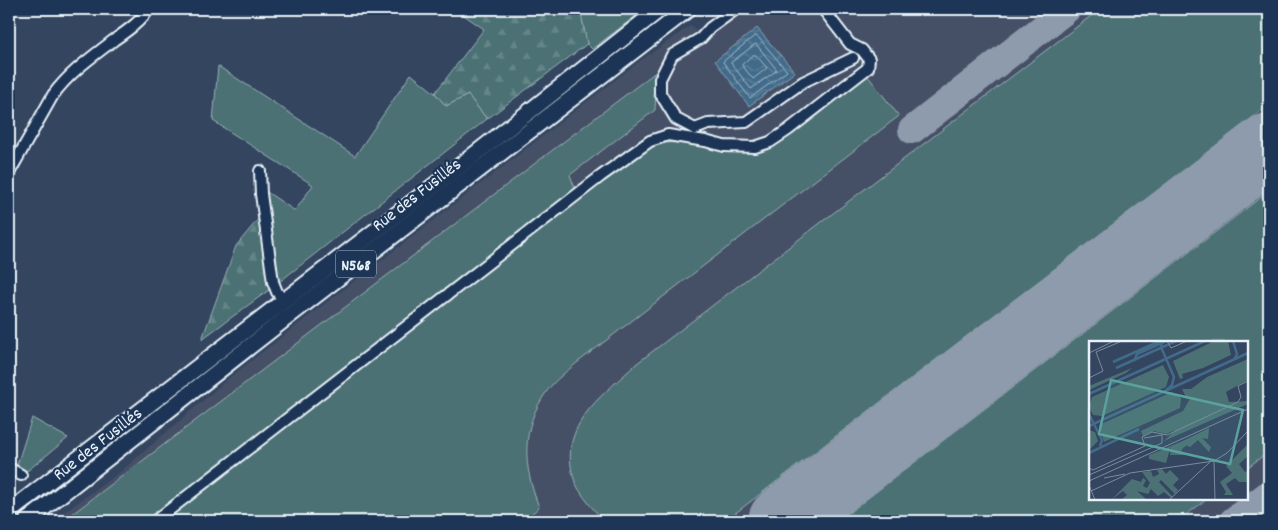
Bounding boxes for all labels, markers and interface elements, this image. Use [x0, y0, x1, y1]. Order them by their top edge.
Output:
street label: Rue des Fusillés [368, 153, 467, 239]
road number: N568 [336, 250, 376, 278]
inset map [1089, 341, 1248, 500]
street label: Rue des Fusillés [49, 402, 148, 488]

